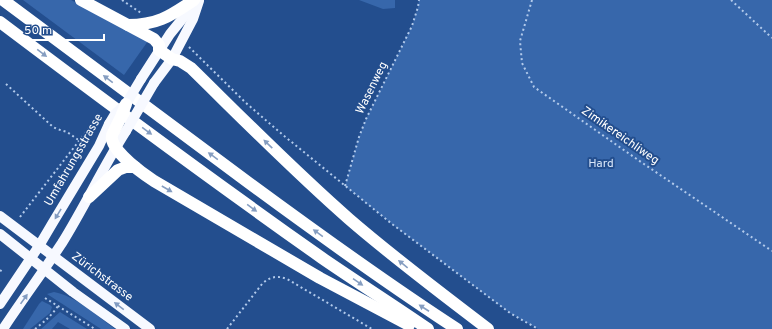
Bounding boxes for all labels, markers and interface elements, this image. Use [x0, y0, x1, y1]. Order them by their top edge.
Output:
scale bar [18, 16, 104, 42]
text: 50 m [24, 23, 52, 39]
one-way arrow [37, 49, 48, 58]
street label: Wasenweg [352, 59, 392, 117]
one-way arrow [103, 75, 114, 84]
street label: Zimikereichliweg [578, 103, 662, 169]
street label: Umfahrungsstrasse [41, 111, 107, 209]
one-way arrow [141, 127, 152, 135]
one-way arrow [263, 139, 273, 149]
one-way arrow [207, 152, 218, 161]
park label: Hard [588, 156, 614, 172]
one-way arrow [161, 186, 173, 193]
one-way arrow [246, 204, 257, 212]
one-way arrow [54, 208, 61, 220]
one-way arrow [312, 229, 323, 238]
street label: Zürichstrasse [68, 249, 136, 305]
one-way arrow [398, 260, 408, 269]
one-way arrow [353, 278, 363, 286]
one-way arrow [20, 293, 28, 304]
one-way arrow [113, 302, 124, 310]
one-way arrow [419, 304, 429, 312]

